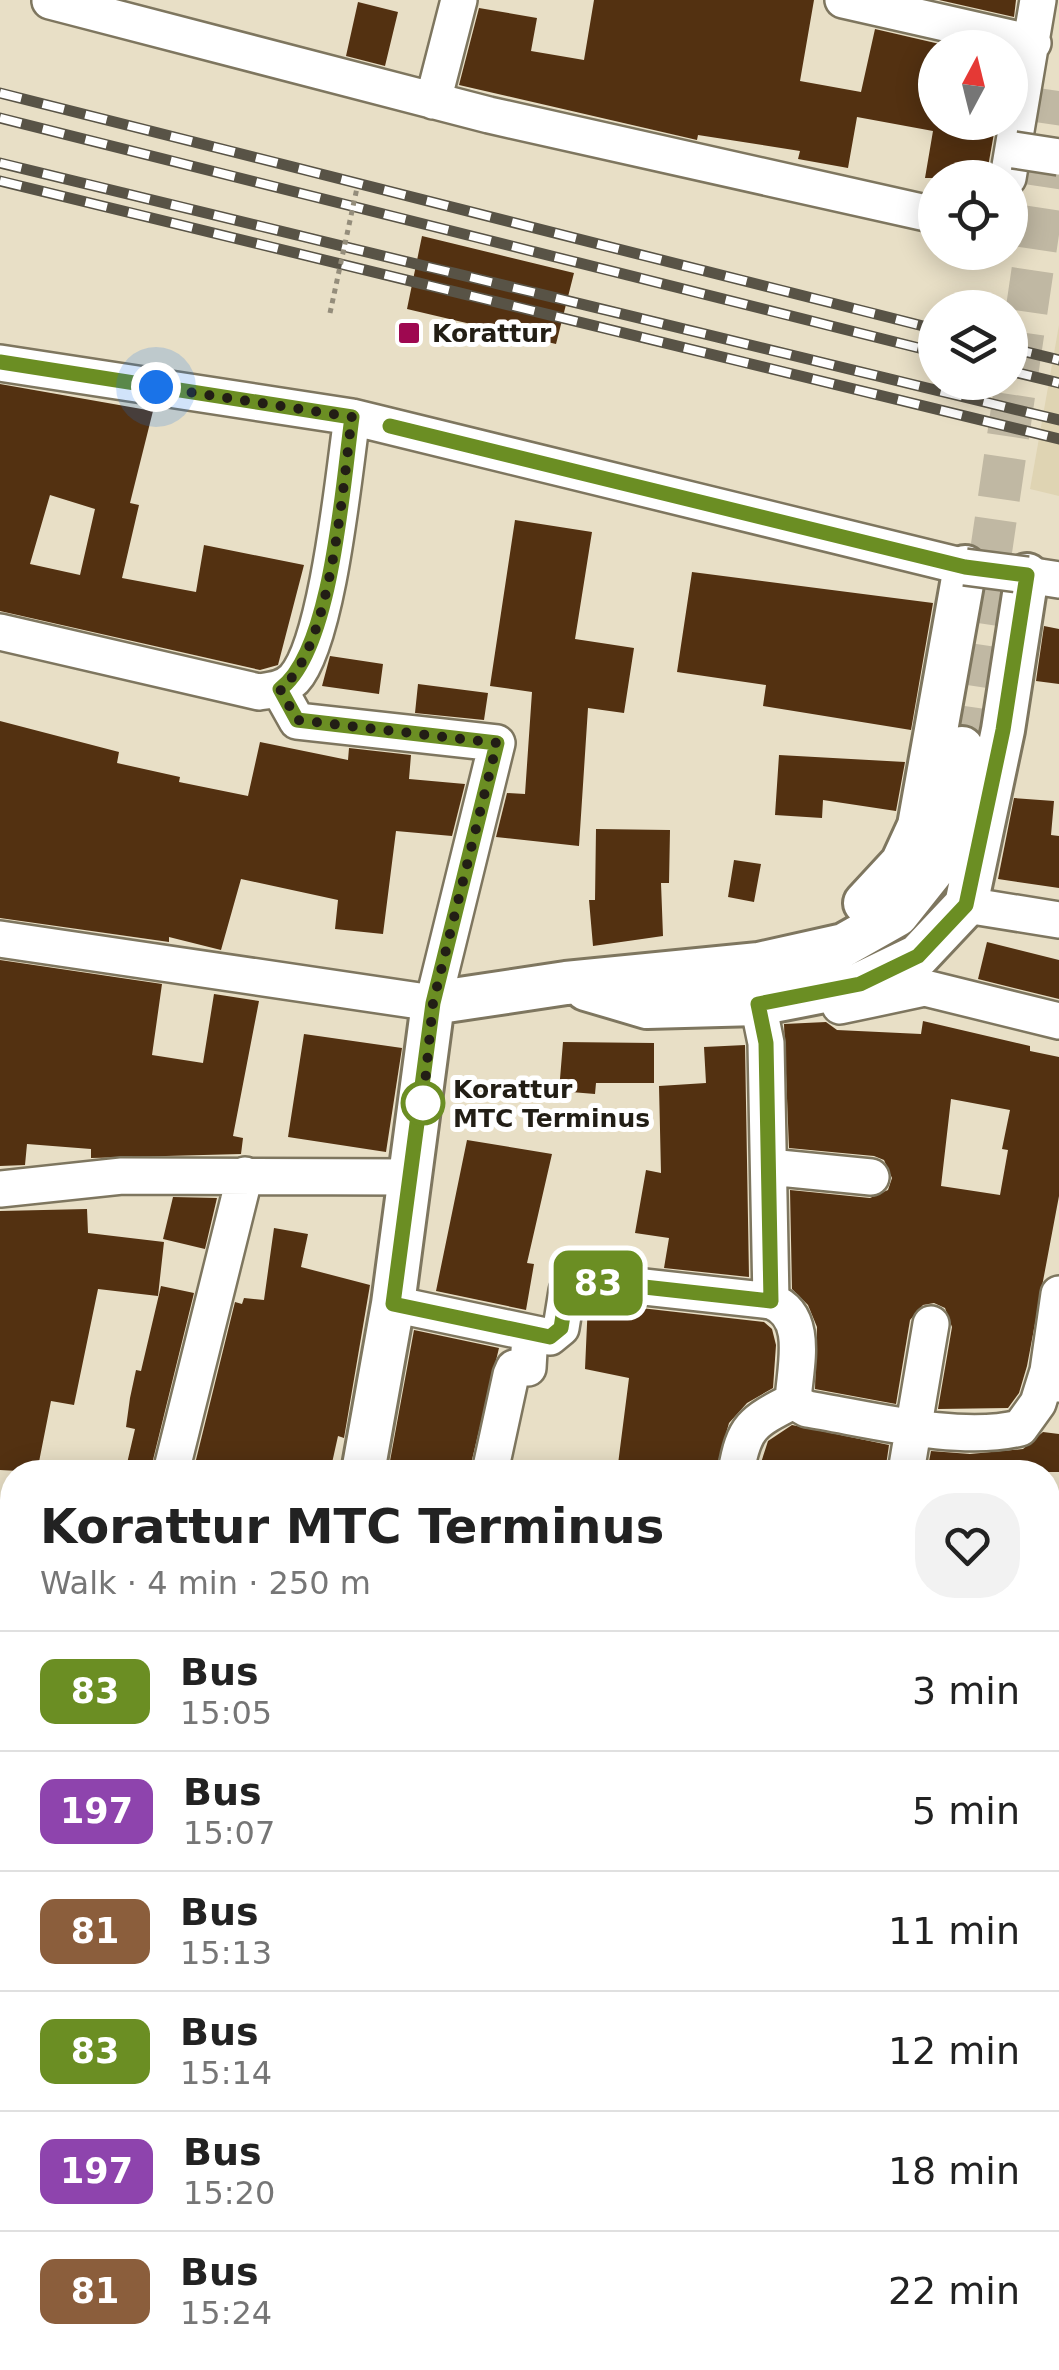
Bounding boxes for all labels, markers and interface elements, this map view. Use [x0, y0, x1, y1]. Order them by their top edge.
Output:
north arrow [918, 30, 1028, 140]
map controls [918, 30, 1028, 400]
button: locate [918, 160, 1028, 270]
button: layers [918, 290, 1028, 400]
place label: Korattur [432, 319, 552, 348]
marker: Korattur [396, 320, 422, 346]
your location [131, 362, 181, 412]
place label: Korattur MTC Terminus [453, 1075, 650, 1133]
marker: Korattur MTC Terminus [402, 1082, 444, 1124]
line badge: 83 [553, 1250, 643, 1316]
text: 83 [574, 1263, 622, 1303]
button: heart [915, 1493, 1020, 1598]
text: Korattur MTC Terminus [40, 1498, 664, 1554]
text: Walk · 4 min · 250 m [40, 1564, 371, 1602]
text: Bus [180, 1650, 259, 1694]
text: 3 min [912, 1669, 1020, 1713]
text: 83 [71, 1671, 119, 1711]
text: 15:05 [180, 1694, 272, 1732]
text: Bus [183, 1770, 262, 1814]
text: 5 min [912, 1789, 1020, 1833]
text: 197 [60, 1791, 133, 1831]
text: 15:07 [183, 1814, 275, 1852]
text: Bus [180, 1890, 259, 1934]
text: 11 min [888, 1909, 1020, 1953]
text: 81 [71, 1911, 119, 1951]
text: 15:13 [180, 1934, 272, 1972]
text: Bus [180, 2010, 259, 2054]
text: 12 min [888, 2029, 1020, 2073]
text: 83 [71, 2031, 119, 2071]
text: 15:14 [180, 2054, 272, 2092]
text: Bus [183, 2130, 262, 2174]
text: 18 min [888, 2149, 1020, 2193]
text: 197 [60, 2151, 133, 2191]
text: 15:20 [183, 2174, 275, 2212]
text: Bus [180, 2250, 259, 2294]
text: 22 min [888, 2269, 1020, 2313]
text: 81 [71, 2271, 119, 2311]
text: 15:24 [180, 2294, 272, 2332]

